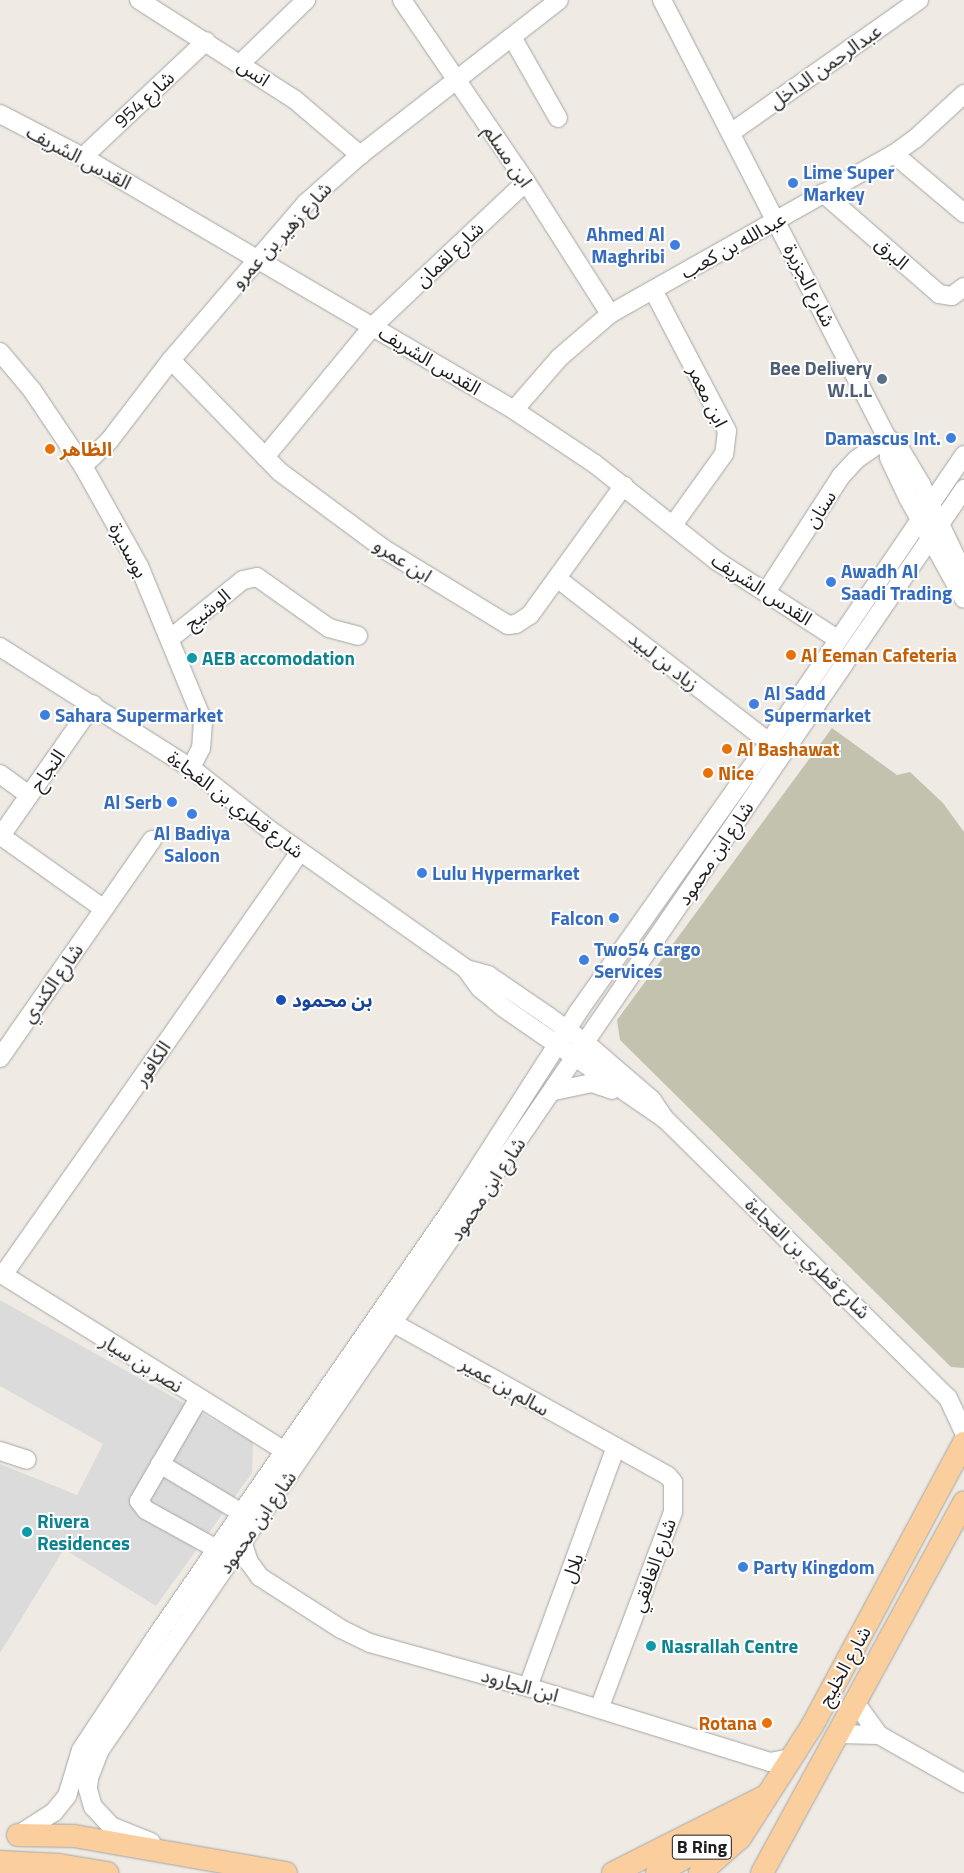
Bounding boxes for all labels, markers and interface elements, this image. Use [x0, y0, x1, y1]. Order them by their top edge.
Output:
street label: عبدالرحمن الداخل [764, 19, 886, 113]
street label: انس [234, 53, 274, 91]
street label: شارع 954 [109, 66, 179, 132]
street label: القدس الشريف [23, 120, 135, 194]
street label: ابن مسلم [479, 121, 537, 191]
place label: Lime Super Markey [803, 161, 895, 205]
street label: شارع زهير بن عمرو [226, 177, 336, 293]
marker: Lime Super Markey [787, 177, 799, 189]
street label: عبدالله بن كعب [677, 207, 789, 283]
street label: شارع لقمان [410, 217, 488, 291]
place label: Ahmed Al Maghribi [586, 223, 665, 267]
street label: البرق [870, 232, 914, 274]
marker: Ahmed Al Maghribi [669, 239, 681, 251]
street label: شارع الجزيرة [779, 240, 841, 330]
street label: القدس الشريف [375, 321, 485, 399]
place label: Bee Delivery W.L.L [769, 357, 872, 401]
street label: ابن معمر [683, 361, 733, 431]
marker: Bee Delivery W.L.L [876, 373, 888, 385]
place label: Damascus Int. [825, 427, 941, 449]
marker: Damascus Int. [945, 432, 957, 444]
place label: الظاهر [60, 438, 112, 460]
marker: الظاهر [44, 443, 56, 455]
street label: سنان [800, 486, 840, 532]
street label: بوسديرة [105, 519, 153, 581]
street label: ابن عمرو [370, 533, 436, 587]
street label: القدس الشريف [707, 548, 817, 630]
place label: Awadh Al Saadi Trading [841, 560, 952, 604]
marker: Awadh Al Saadi Trading [825, 576, 837, 588]
street label: الوشيج [179, 584, 235, 634]
street label: زياد بن لبيد [624, 627, 704, 695]
place label: Al Eeman Cafeteria [801, 644, 957, 666]
place label: AEB accomodation [202, 647, 355, 669]
marker: Al Eeman Cafeteria [785, 649, 797, 661]
marker: AEB accomodation [186, 652, 198, 664]
place label: Al Sadd Supermarket [764, 682, 871, 726]
marker: Al Sadd Supermarket [748, 698, 760, 710]
place label: Sahara Supermarket [55, 704, 223, 726]
marker: Sahara Supermarket [39, 709, 51, 721]
place label: Al Bashawat [737, 738, 839, 760]
marker: Al Bashawat [721, 743, 733, 755]
street label: النجاح [25, 745, 69, 795]
street label: شارع قطري بن الفجاءة [163, 745, 309, 863]
place label: Nice [718, 762, 754, 784]
marker: Nice [702, 767, 714, 779]
place label: Al Serb [104, 791, 162, 813]
marker: Al Serb [166, 796, 178, 808]
street label: شارع ابن محمود [672, 797, 758, 909]
marker: Al Badiya Saloon [186, 808, 198, 820]
place label: Al Badiya Saloon [154, 822, 230, 866]
place label: Lulu Hypermarket [432, 862, 580, 884]
marker: Lulu Hypermarket [416, 867, 428, 879]
place label: Falcon [550, 907, 604, 929]
marker: Falcon [608, 912, 620, 924]
place label: Two54 Cargo Services [594, 938, 701, 982]
street label: شارع الكندي [16, 939, 88, 1027]
marker: Two54 Cargo Services [578, 954, 590, 966]
place label: بن محمود [292, 989, 373, 1011]
marker: بن محمود [274, 993, 288, 1007]
street label: الكافور [129, 1036, 175, 1090]
street label: شارع ابن محمود [444, 1133, 530, 1245]
street label: شارع قطري بن الفجاءة [741, 1193, 875, 1323]
street label: نصر بن سيار [97, 1329, 187, 1397]
street label: سالم بن عمير [457, 1351, 553, 1421]
street label: شارع ابن محمود [213, 1466, 301, 1578]
place label: Rivera Residences [37, 1510, 130, 1554]
street label: شارع الغافقي [626, 1515, 680, 1615]
marker: Rivera Residences [21, 1526, 33, 1538]
street label: بلال [556, 1550, 588, 1586]
place label: Party Kingdom [753, 1556, 875, 1578]
marker: Party Kingdom [737, 1561, 749, 1573]
street label: شارع الخليج [813, 1622, 875, 1710]
place label: Nasrallah Centre [661, 1635, 798, 1657]
marker: Nasrallah Centre [645, 1640, 657, 1652]
street label: ابن الجارود [479, 1663, 561, 1707]
place label: Rotana [698, 1712, 757, 1734]
marker: Rotana [761, 1717, 773, 1729]
road number: B Ring [671, 1831, 733, 1862]

